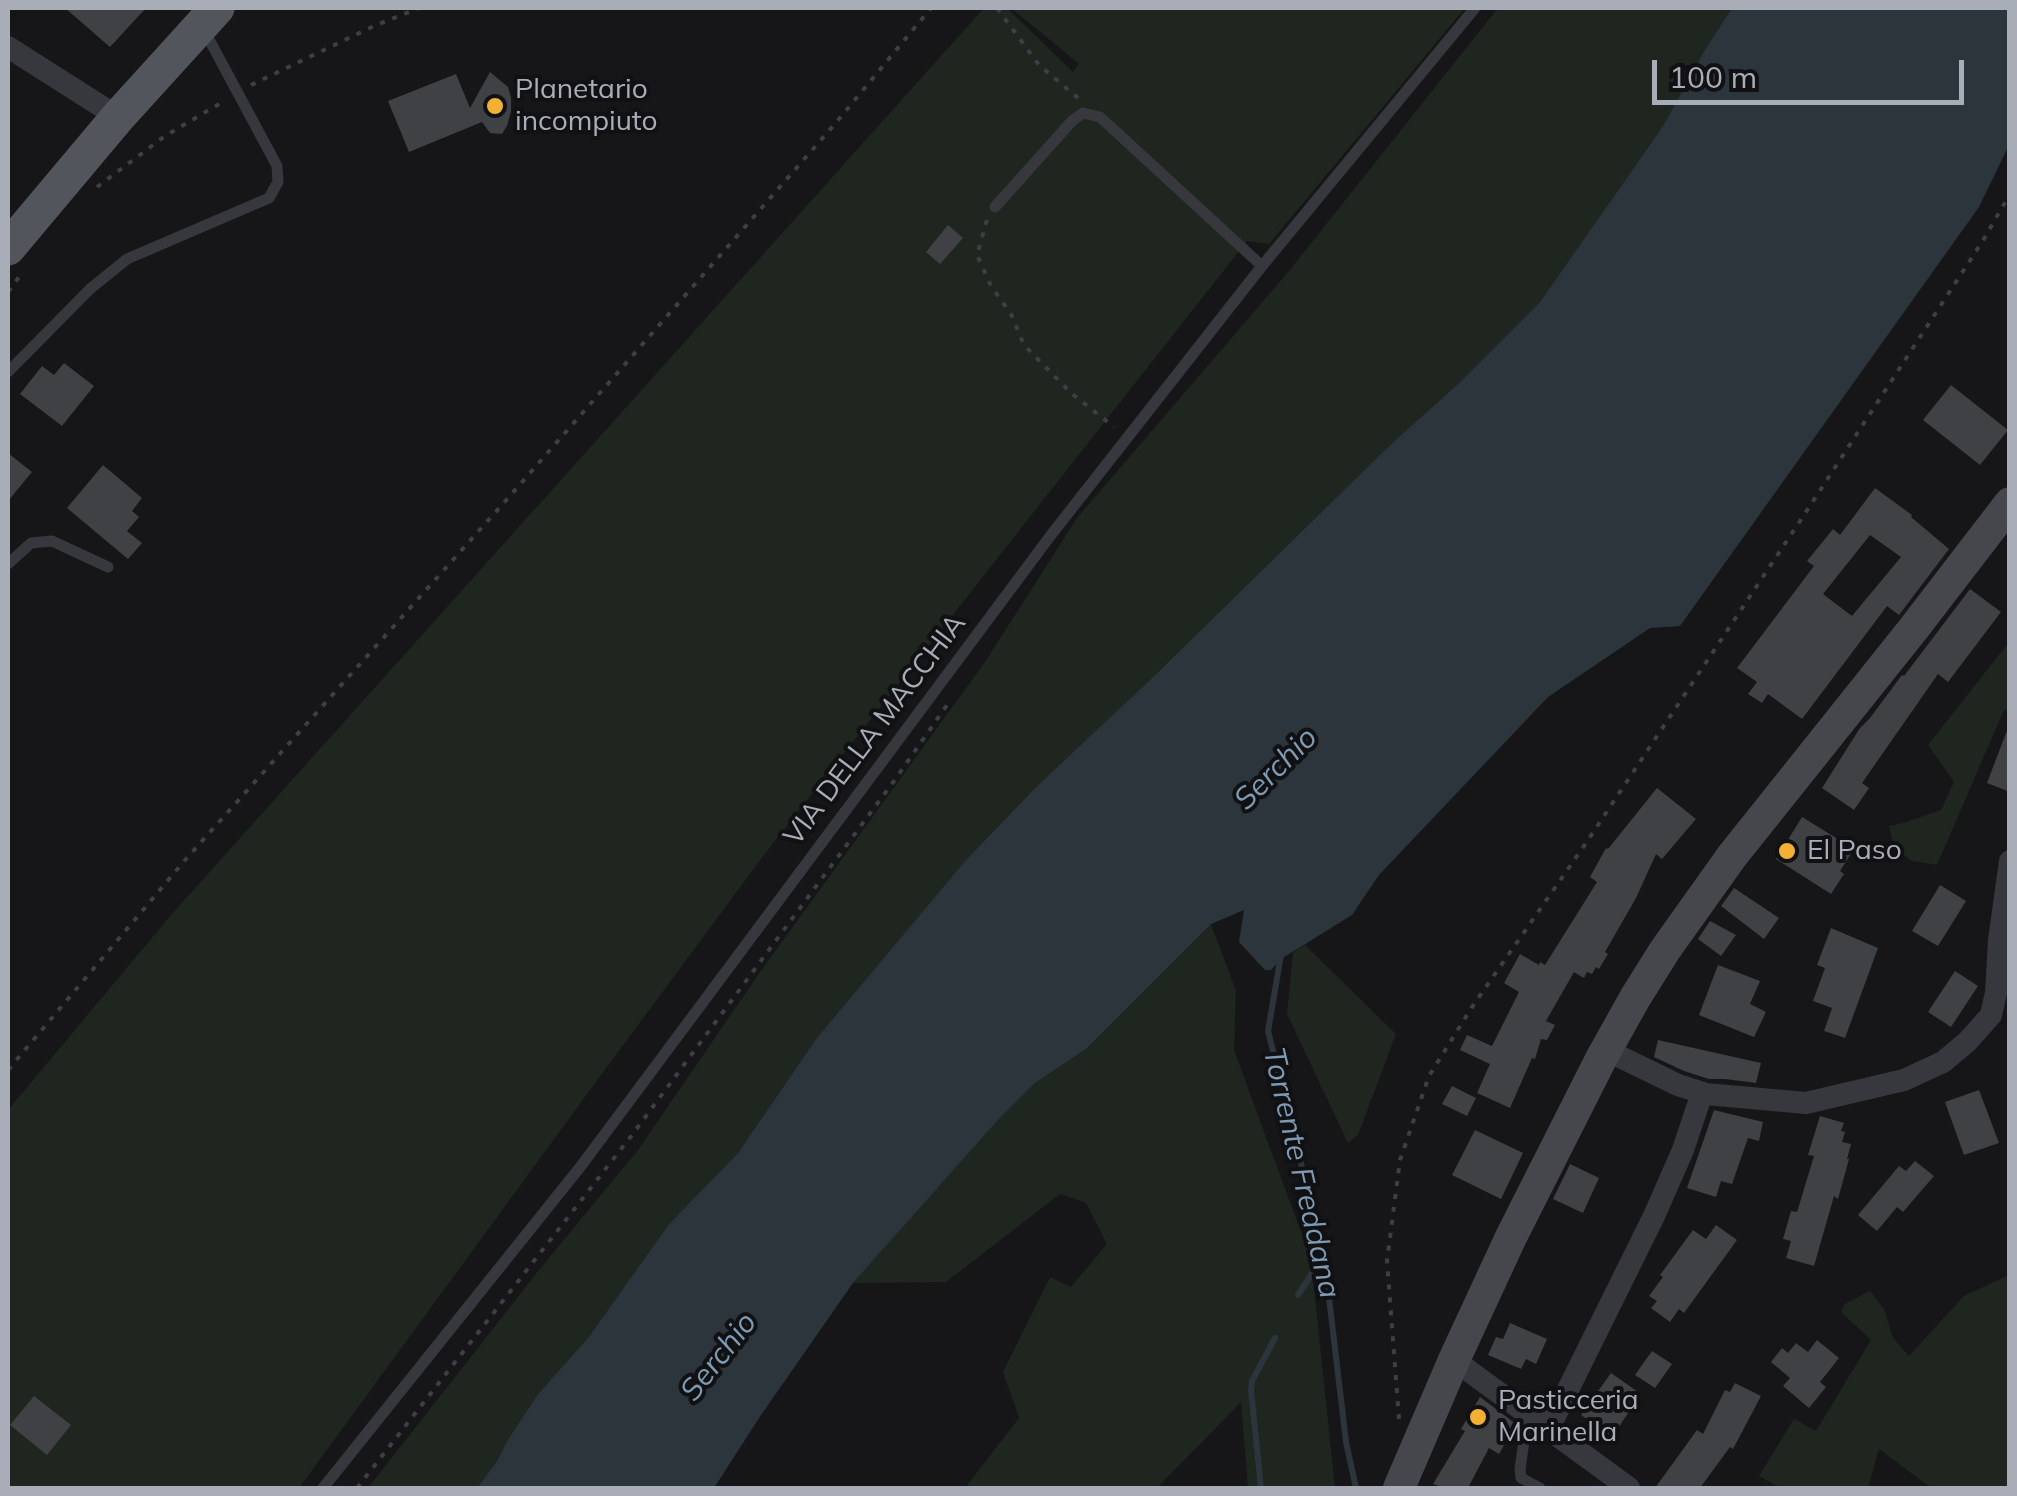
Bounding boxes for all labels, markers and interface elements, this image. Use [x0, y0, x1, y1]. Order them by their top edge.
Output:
scale bar [1657, 40, 1970, 102]
text: 100 m [1669, 58, 1757, 96]
place label: Planetario incompiuto [515, 73, 657, 139]
marker: Planetario incompiuto [484, 95, 506, 117]
street label: VIA DELLA MACCHIA [777, 608, 973, 852]
water label: Serchio [1227, 720, 1325, 818]
place label: El Paso [1807, 834, 1902, 868]
marker: El Paso [1776, 840, 1798, 862]
water label: Torrente Freddana [1255, 1044, 1347, 1302]
water label: Serchio [673, 1306, 765, 1408]
place label: Pasticceria Marinella [1498, 1384, 1639, 1450]
marker: Pasticceria Marinella [1467, 1406, 1489, 1428]

